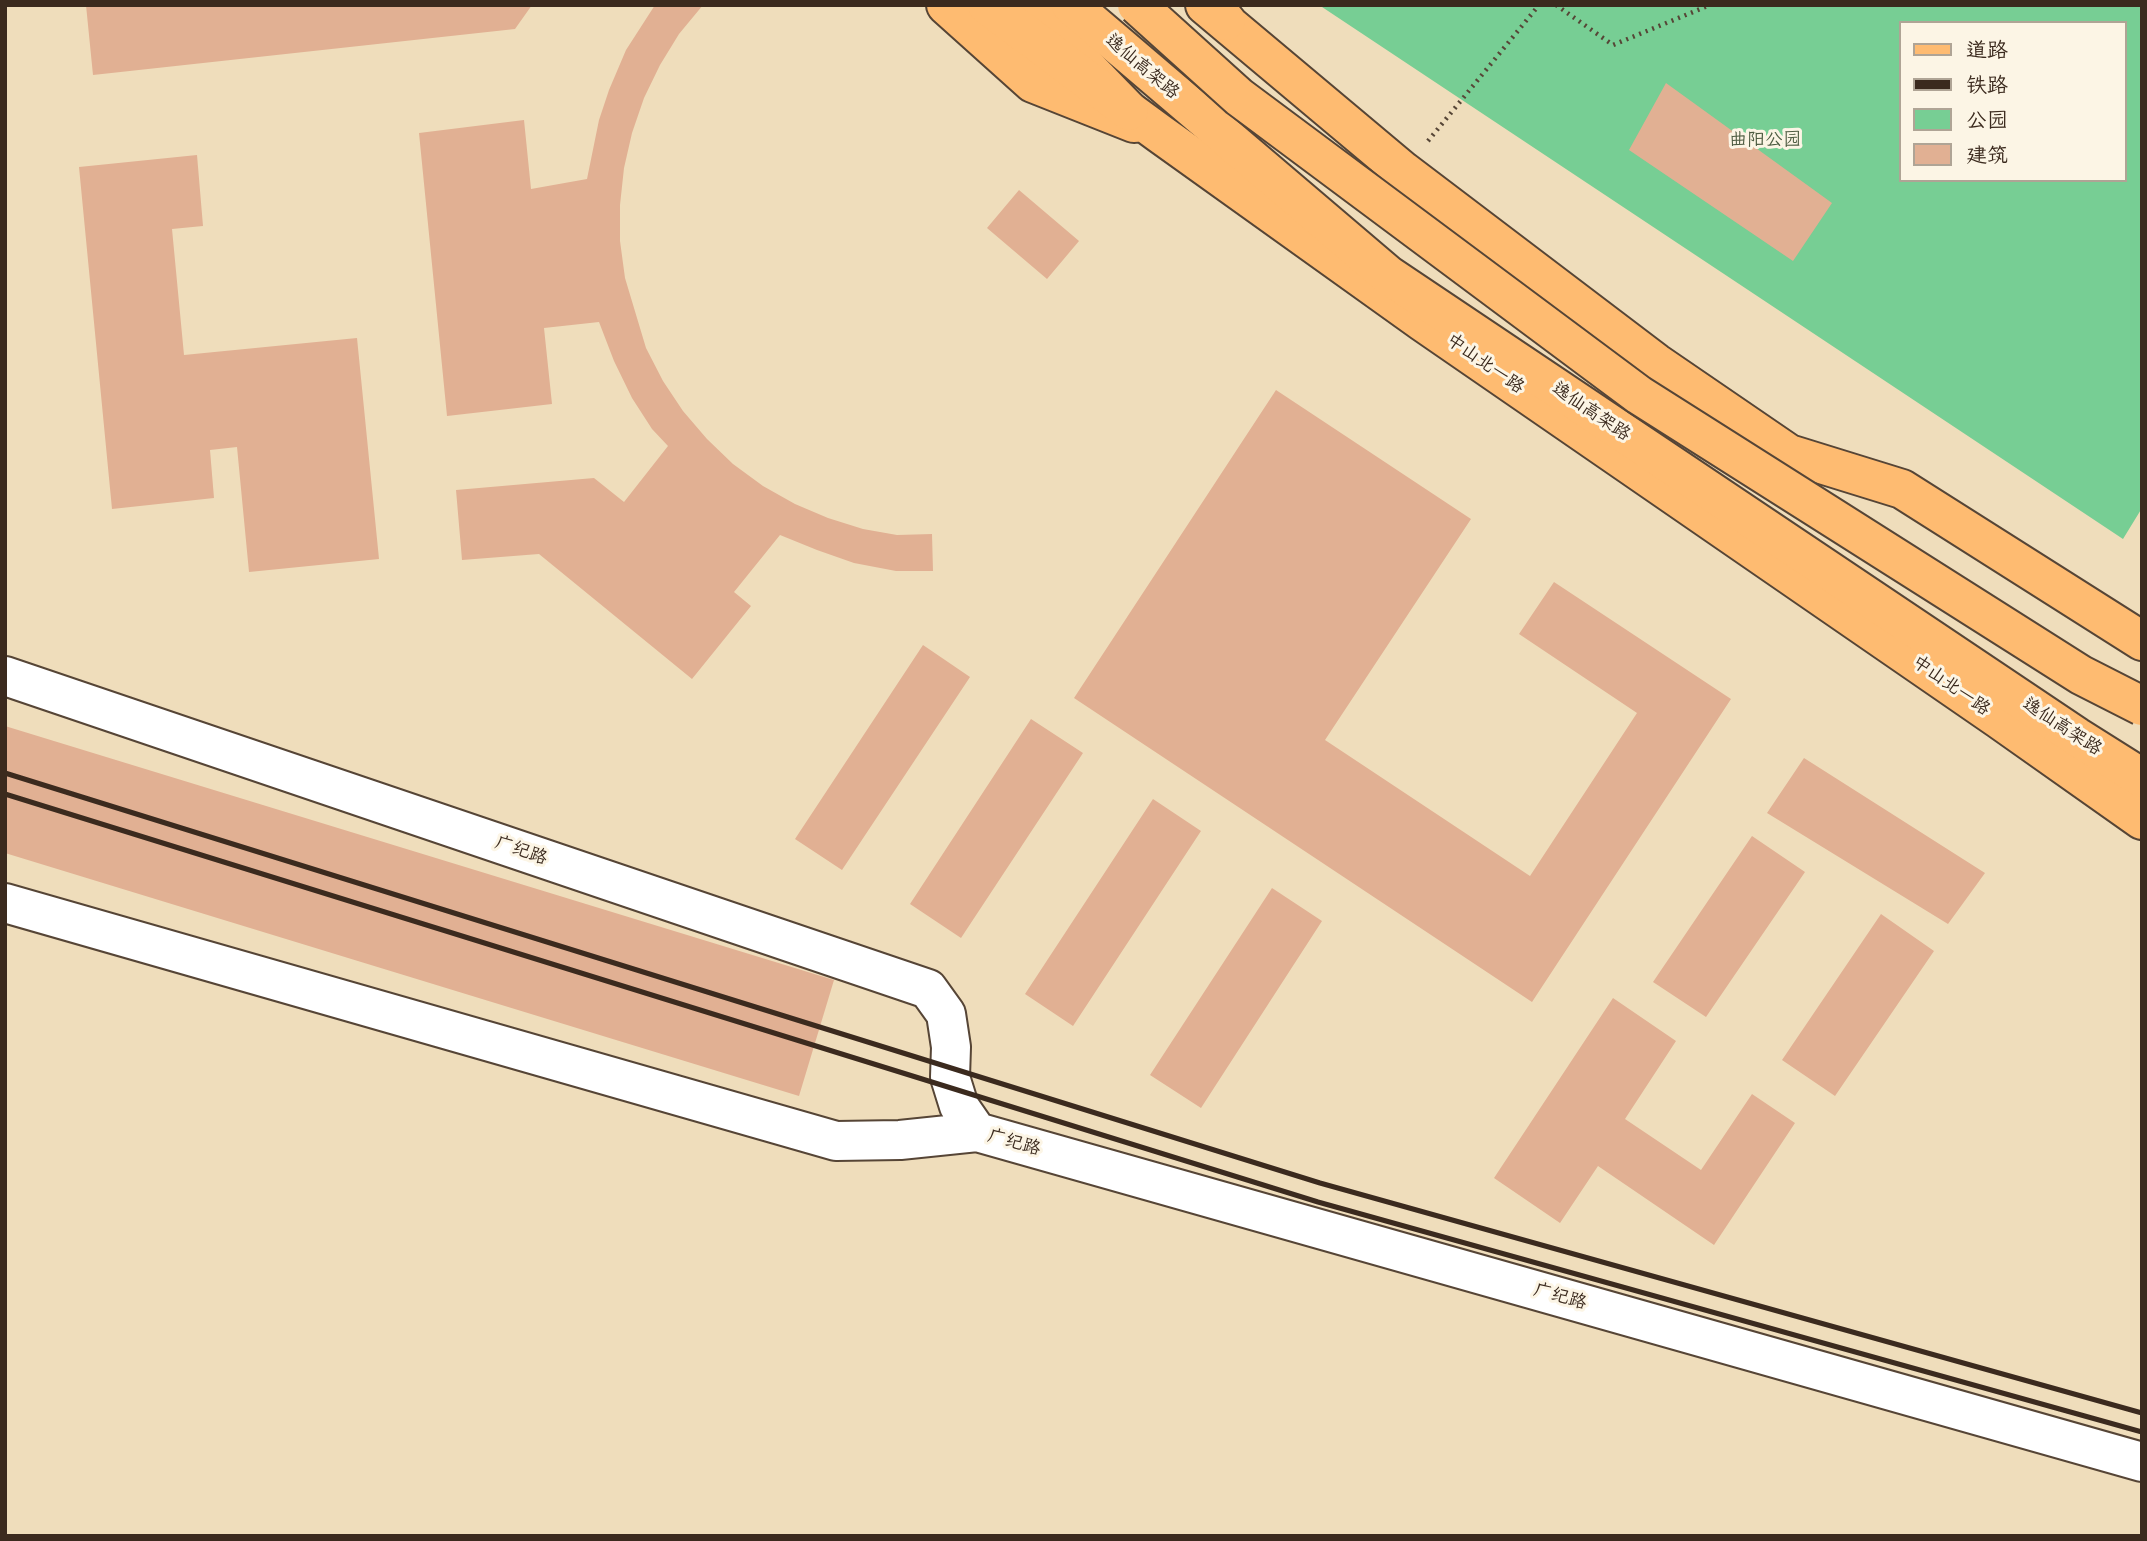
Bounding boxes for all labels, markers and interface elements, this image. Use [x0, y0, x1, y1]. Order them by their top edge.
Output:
legend [1898, 21, 2126, 182]
street label: 逸仙高架路 [1101, 30, 1183, 104]
text: 道路 [1966, 37, 2008, 64]
text: 铁路 [1966, 72, 2008, 99]
text: 公园 [1966, 107, 2008, 134]
park label: 曲阳公园 [1729, 129, 1801, 151]
text: 建筑 [1966, 142, 2008, 169]
street label: 中山北一路 [1442, 329, 1528, 399]
street label: 逸仙高架路 [1548, 378, 1634, 446]
street label: 中山北一路 [1908, 651, 1994, 721]
street label: 逸仙高架路 [2018, 693, 2106, 761]
street label: 广纪路 [492, 832, 550, 870]
street label: 广纪路 [985, 1125, 1043, 1161]
street label: 广纪路 [1531, 1279, 1589, 1315]

